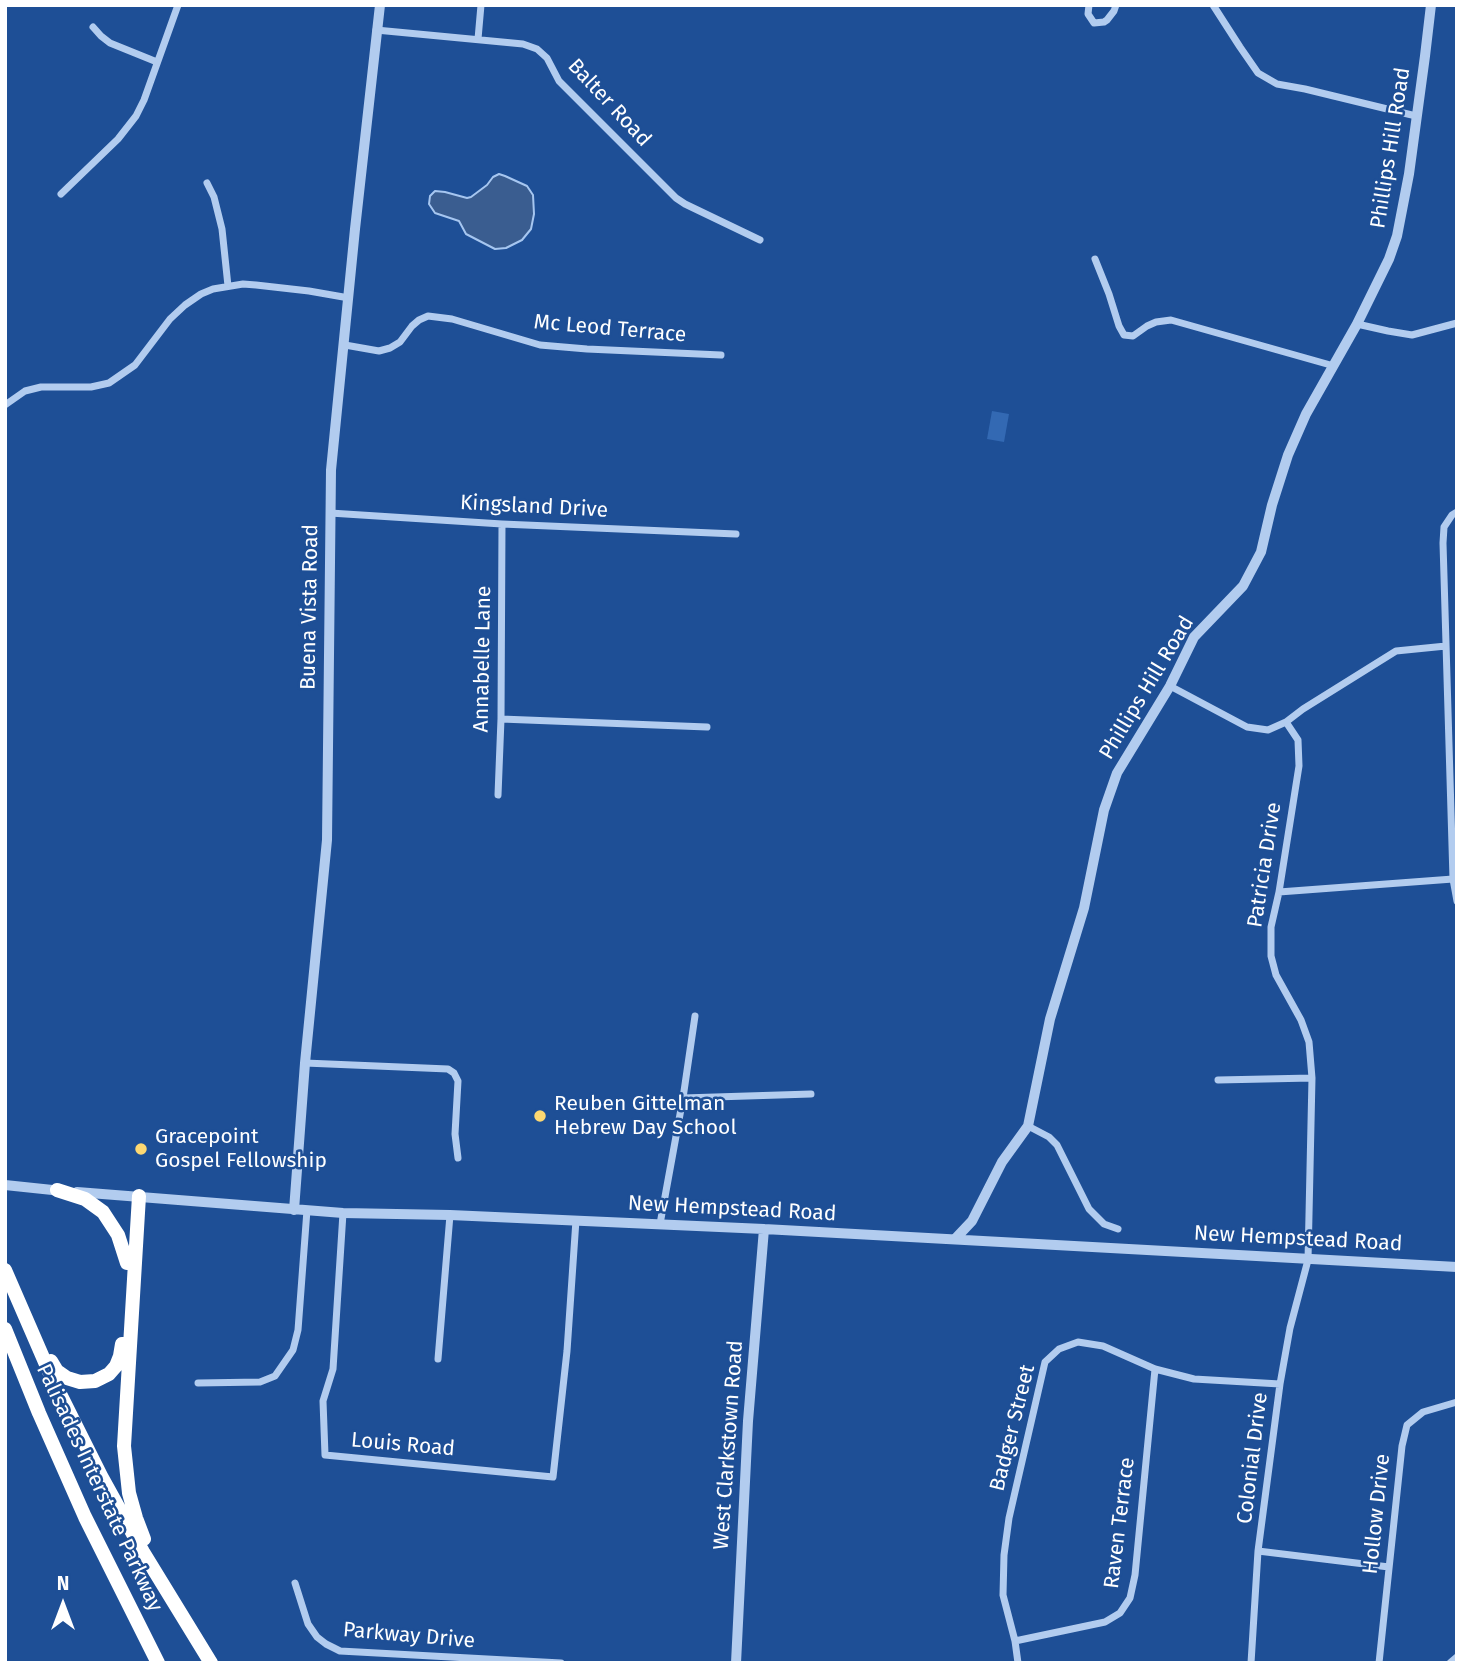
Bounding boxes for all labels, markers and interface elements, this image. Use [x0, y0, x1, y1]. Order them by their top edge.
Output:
street label: Balter Road [562, 54, 656, 152]
street label: Phillips Hill Road [1366, 66, 1416, 230]
street label: Mc Leod Terrace [533, 310, 687, 348]
street label: Kingsland Drive [459, 491, 609, 523]
street label: Buena Vista Road [296, 524, 324, 690]
street label: Annabelle Lane [469, 585, 497, 733]
street label: Phillips Hill Road [1094, 612, 1200, 764]
street label: Patricia Drive [1243, 801, 1287, 929]
place label: Reuben Gittelman Hebrew Day School [554, 1091, 737, 1141]
marker: Reuben Gittelman Hebrew Day School [532, 1108, 548, 1124]
place label: Gracepoint Gospel Fellowship [155, 1124, 327, 1174]
marker: Gracepoint Gospel Fellowship [133, 1141, 149, 1157]
street label: New Hempstead Road [627, 1191, 837, 1227]
street label: New Hempstead Road [1193, 1221, 1403, 1257]
street label: West Clarkstown Road [709, 1339, 749, 1551]
street label: Palisades Interstate Parkway [30, 1360, 168, 1616]
street label: Badger Street [985, 1362, 1041, 1494]
street label: Colonial Drive [1232, 1391, 1274, 1525]
street label: Louis Road [350, 1428, 456, 1462]
street label: Hollow Drive [1358, 1453, 1396, 1575]
street label: Raven Terrace [1099, 1456, 1141, 1590]
north arrow [28, 1570, 98, 1640]
text: N [57, 1572, 69, 1595]
street label: Parkway Drive [342, 1618, 476, 1654]

